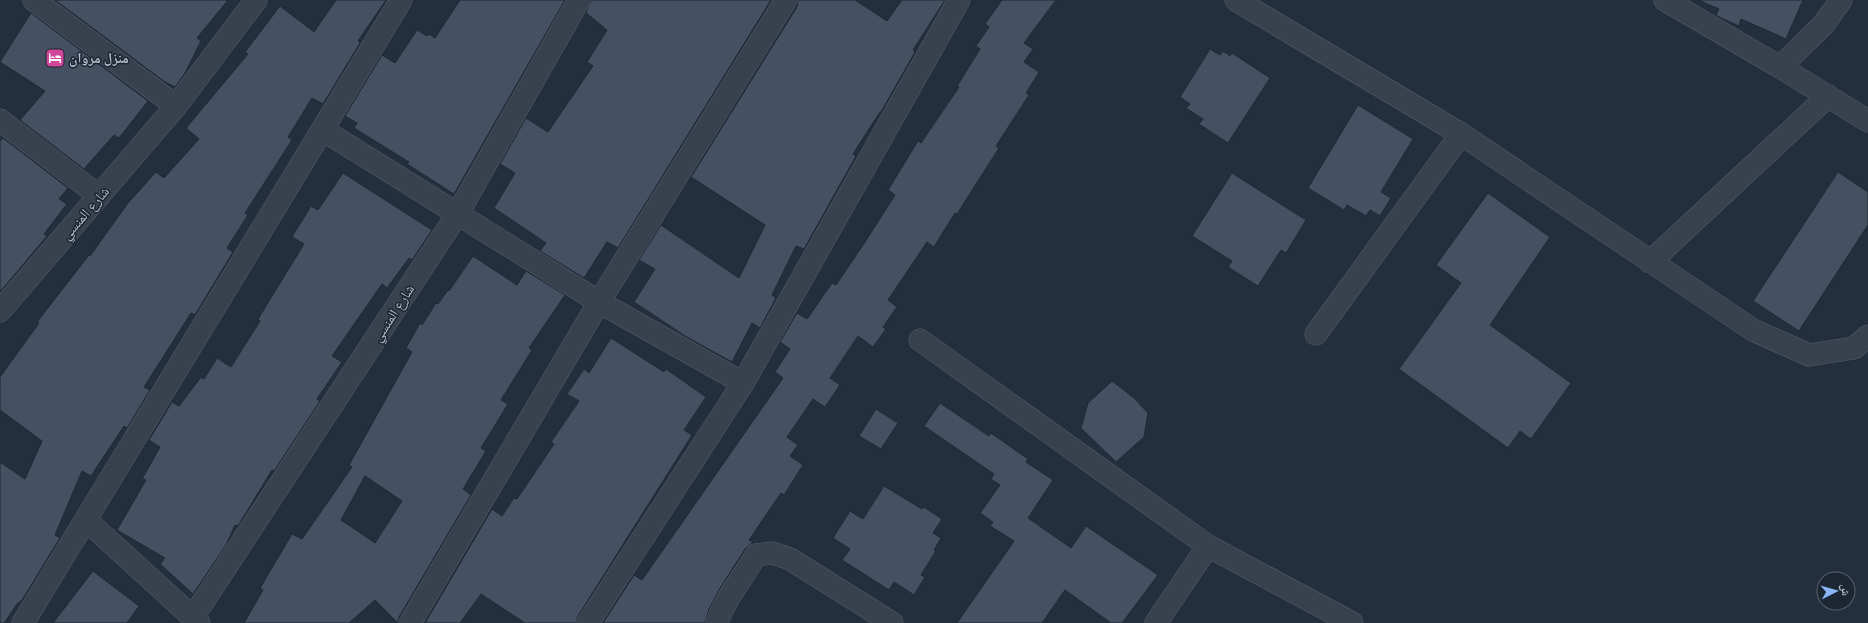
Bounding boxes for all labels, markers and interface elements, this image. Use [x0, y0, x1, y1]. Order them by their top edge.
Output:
hotel icon: منزل مروان [44, 47, 66, 69]
place label: منزل مروان [69, 49, 129, 67]
street label: شارع المنسي [57, 183, 115, 245]
street label: شارع المنسي [368, 281, 420, 347]
north arrow [1816, 571, 1856, 611]
text: ش [1837, 583, 1854, 597]

